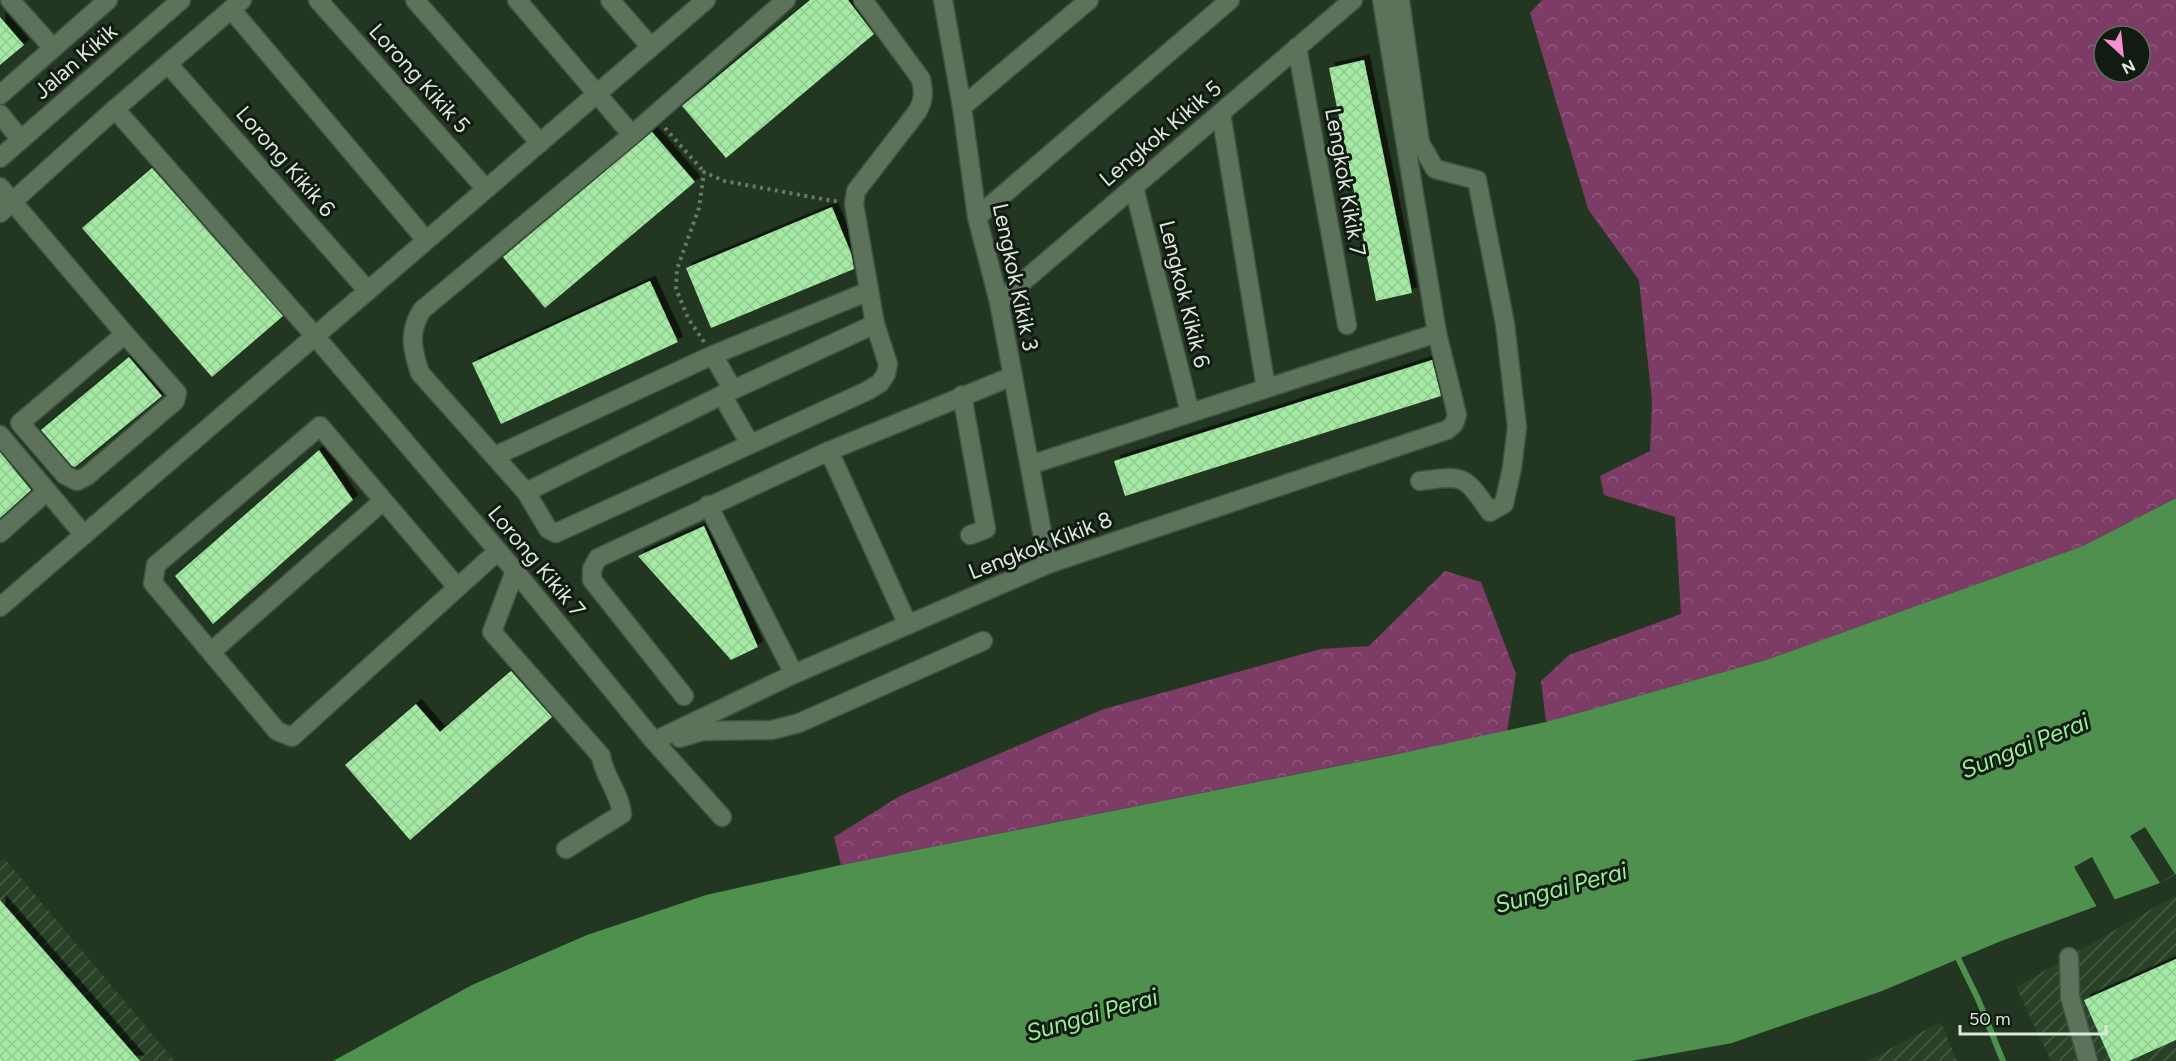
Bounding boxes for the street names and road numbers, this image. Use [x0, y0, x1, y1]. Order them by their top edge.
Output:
street label: Jalan Kikik [28, 18, 123, 105]
street label: Lorong Kikik 5 [363, 18, 476, 139]
street label: Lengkok Kikik 5 [1094, 75, 1227, 192]
street label: Lorong Kikik 6 [230, 100, 341, 222]
street label: Lengkok Kikik 7 [1319, 106, 1372, 259]
street label: Lengkok Kikik 3 [987, 201, 1044, 353]
street label: Lengkok Kikik 6 [1153, 218, 1216, 371]
street label: Lorong Kikik 7 [482, 500, 591, 623]
street label: Lengkok Kikik 8 [964, 506, 1116, 585]

